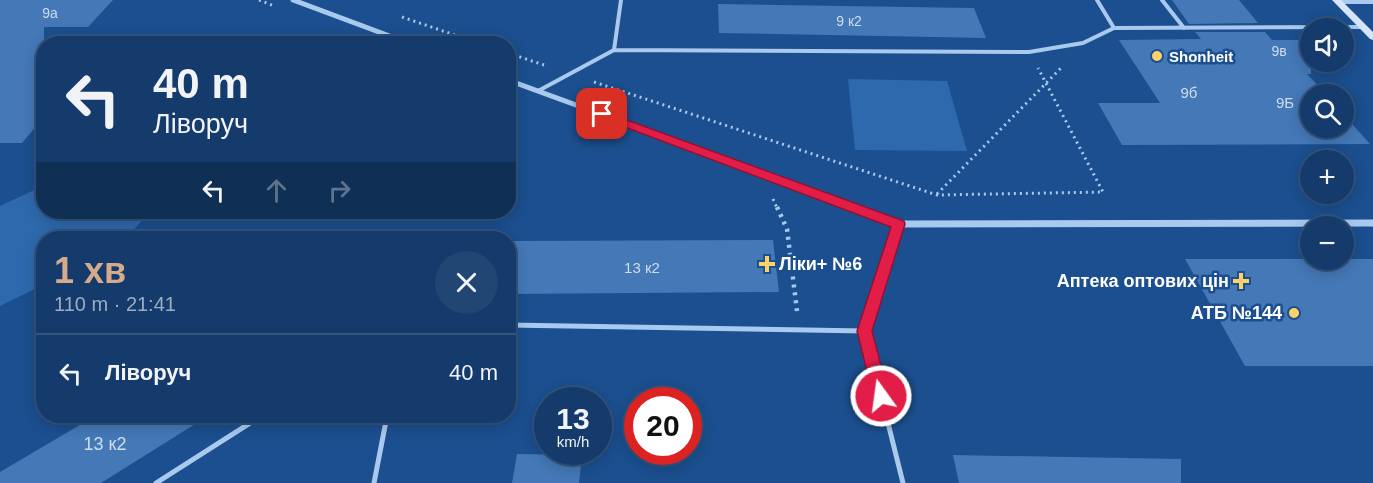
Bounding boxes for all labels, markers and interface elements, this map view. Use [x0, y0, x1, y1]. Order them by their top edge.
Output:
house number: 9а [42, 5, 58, 21]
house number: 9 к2 [836, 13, 862, 29]
map controls [1300, 18, 1354, 270]
button: sound [1300, 18, 1354, 72]
house number: 9в [1271, 43, 1287, 59]
place label: Shonheit [1169, 48, 1233, 65]
marker: Shonheit [1150, 49, 1164, 63]
icon: left [54, 60, 132, 138]
text: 40 m [153, 60, 249, 107]
house number: 9б [1181, 84, 1197, 101]
button: search [1300, 84, 1354, 138]
pin [576, 88, 627, 139]
house number: 9Б [1276, 94, 1294, 111]
icon: arrive [585, 97, 618, 130]
text: Ліворуч [153, 109, 248, 139]
button: + [1300, 150, 1354, 204]
icon: left [197, 174, 230, 207]
icon: ahead [260, 174, 293, 207]
icon: right [323, 174, 356, 207]
button: − [1300, 216, 1354, 270]
text: 1 хв [54, 250, 126, 291]
button: close [435, 251, 498, 314]
place label: Ліки+ №6 [779, 254, 862, 274]
marker: Ліки+ №6 [760, 257, 774, 271]
house number: 13 к2 [624, 259, 660, 276]
place label: Аптека оптових цін [1057, 271, 1229, 291]
marker: Аптека оптових цін [1234, 274, 1248, 288]
text: 110 m · 21:41 [54, 293, 176, 315]
place label: АТБ №144 [1191, 303, 1282, 323]
marker: АТБ №144 [1287, 306, 1301, 320]
icon: left [54, 357, 87, 390]
text: Ліворуч [105, 360, 191, 385]
text: 40 m [449, 360, 498, 385]
position arrow [849, 364, 913, 428]
speed limit sign: 20 [624, 387, 702, 465]
text: 13 [556, 402, 590, 435]
text: km/h [557, 433, 589, 450]
house number: 13 к2 [84, 434, 126, 454]

